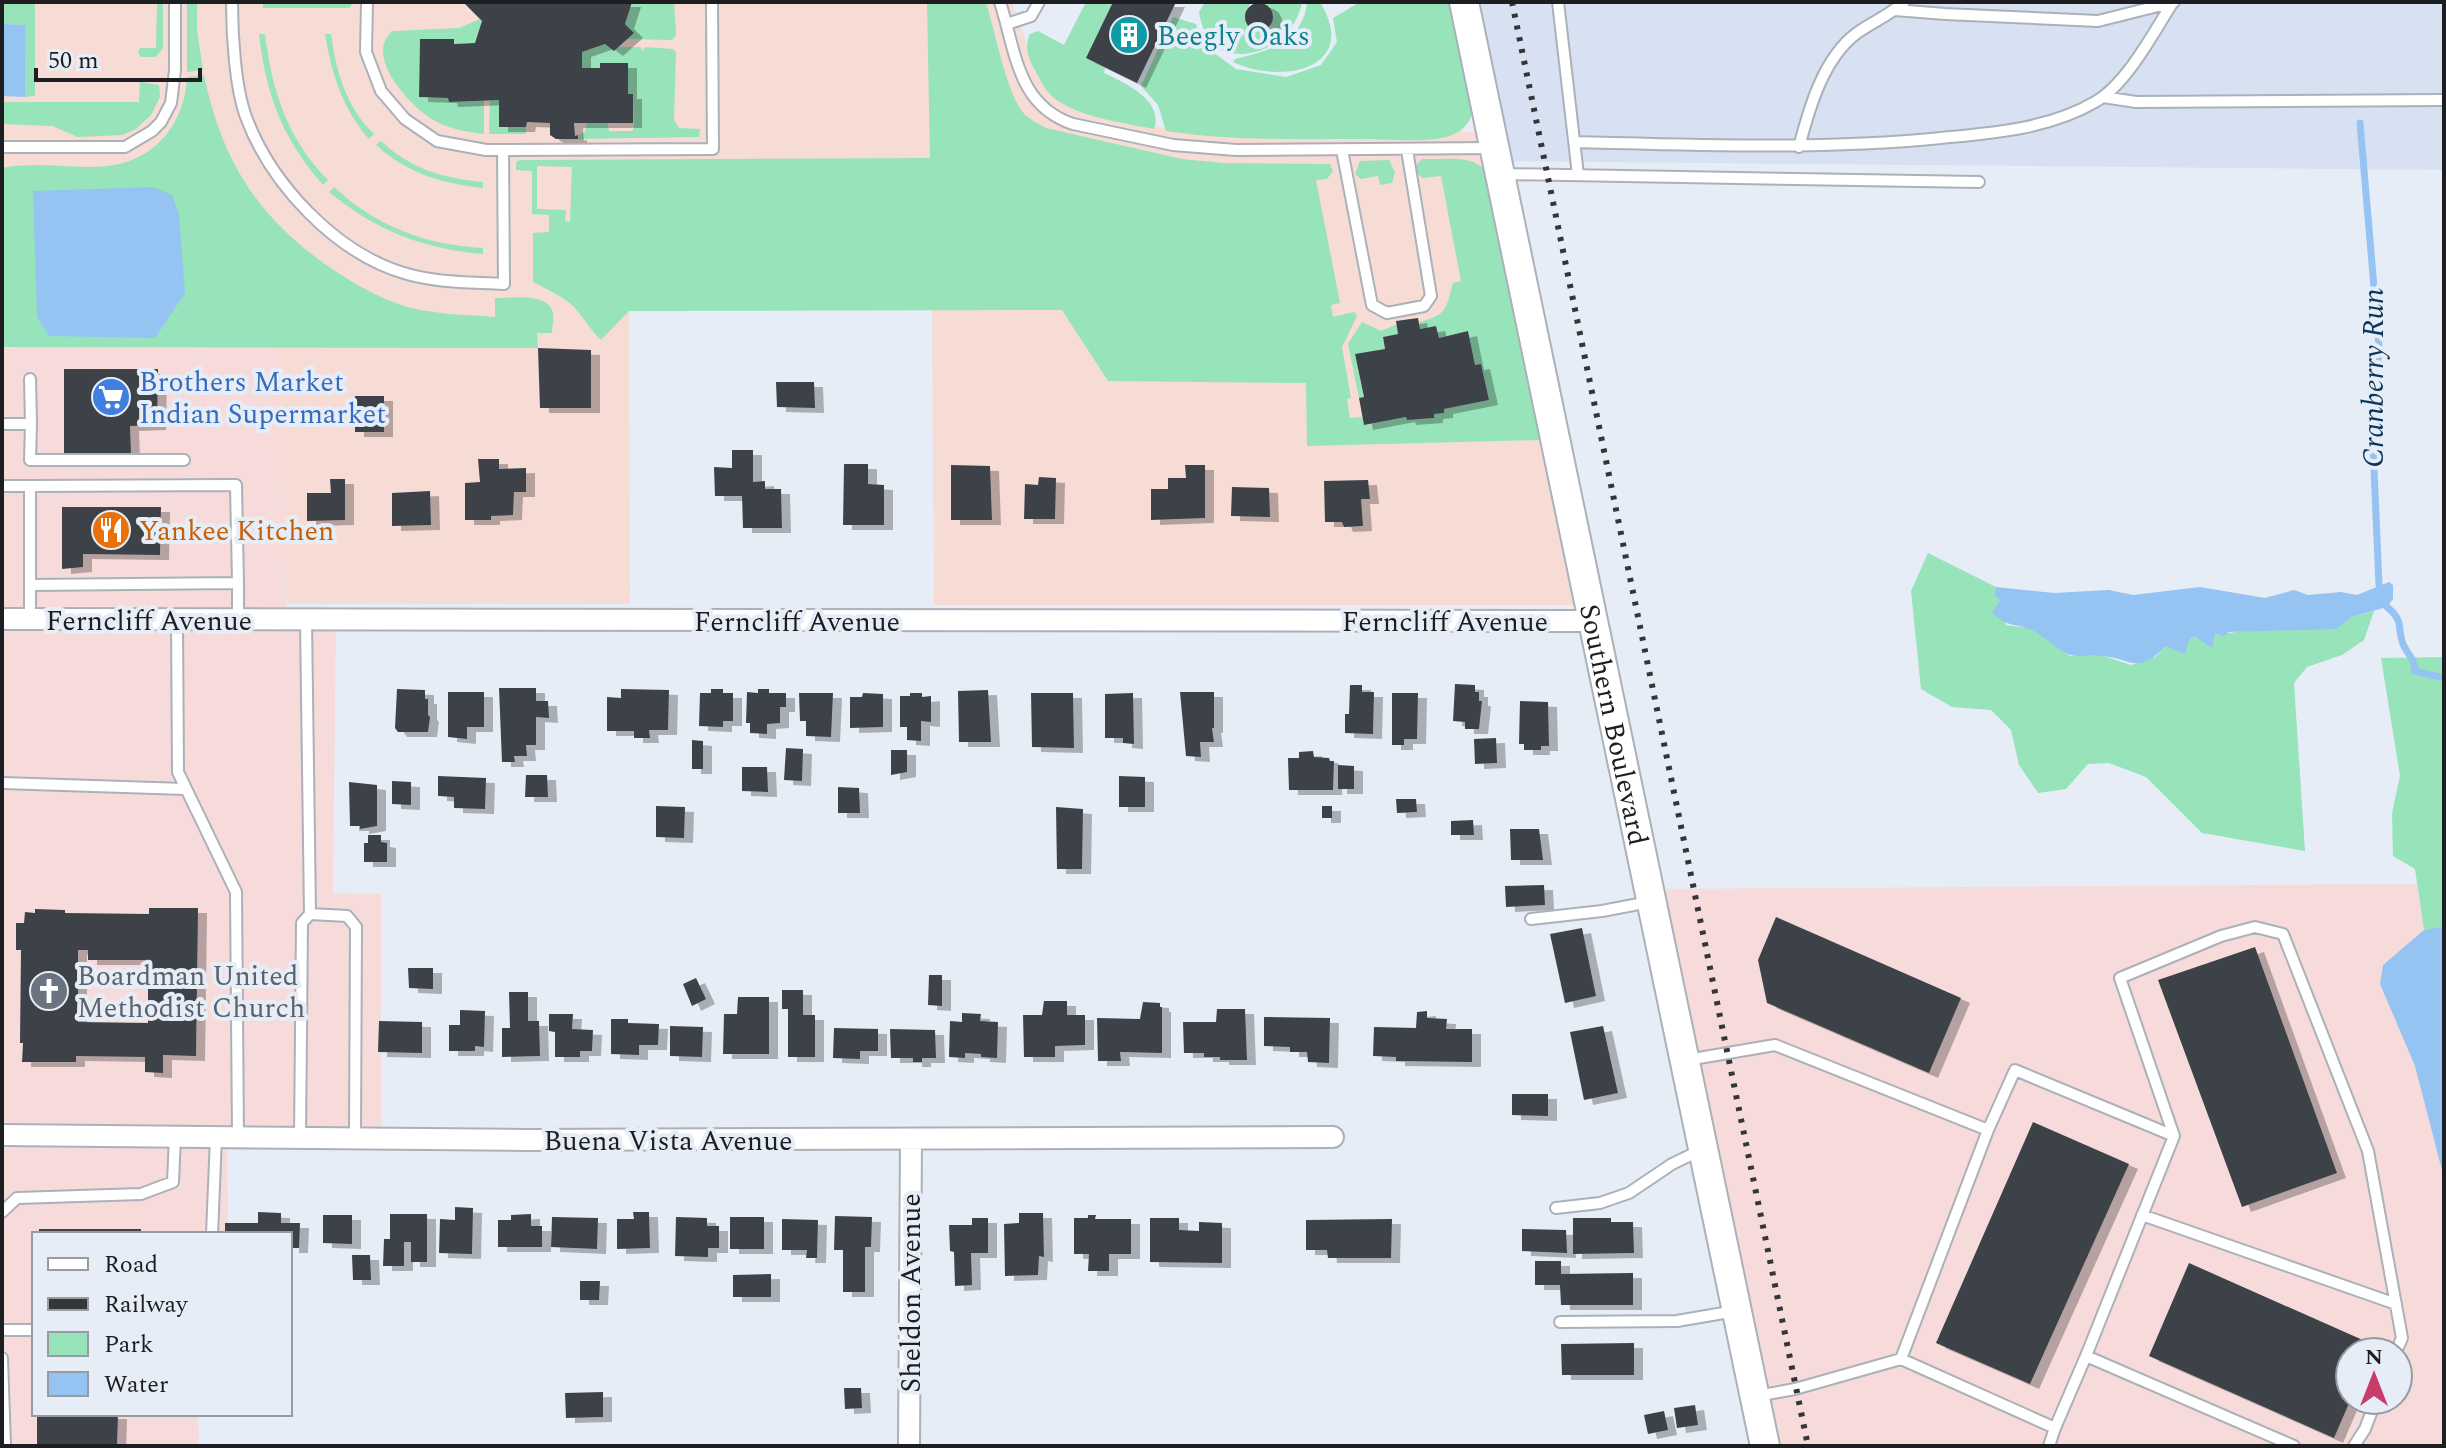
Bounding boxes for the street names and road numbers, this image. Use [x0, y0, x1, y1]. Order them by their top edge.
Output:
street label: Ferncliff Avenue [46, 600, 252, 643]
street label: Southern Boulevard [1567, 600, 1659, 849]
street label: Ferncliff Avenue [694, 601, 900, 644]
street label: Ferncliff Avenue [1342, 601, 1548, 644]
street label: Buena Vista Avenue [544, 1120, 792, 1163]
street label: Sheldon Avenue [890, 1193, 933, 1393]

